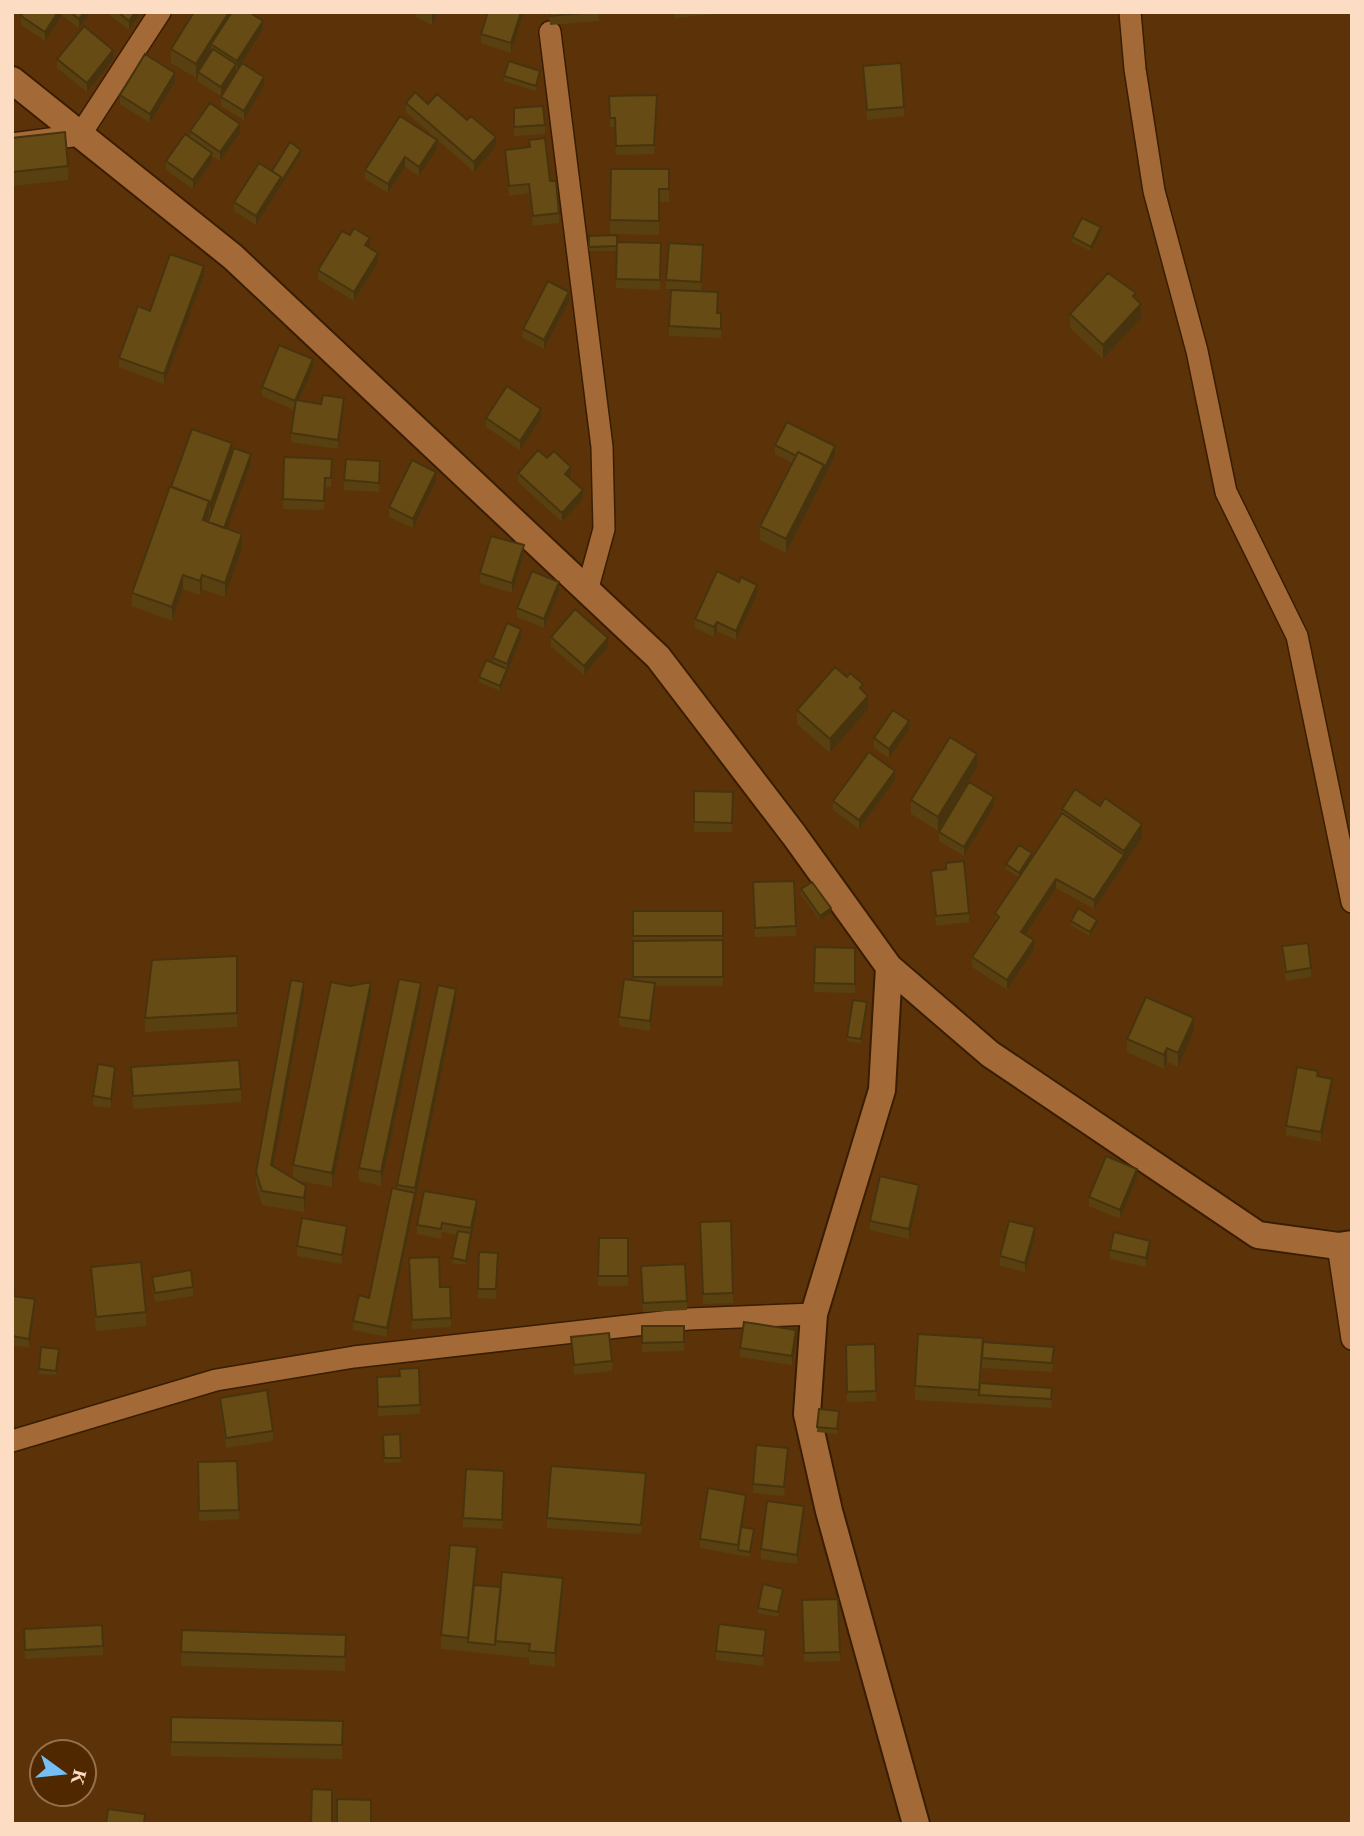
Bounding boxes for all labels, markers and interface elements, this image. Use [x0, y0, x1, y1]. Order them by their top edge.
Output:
north arrow [28, 1738, 98, 1808]
text: K [67, 1767, 91, 1787]

